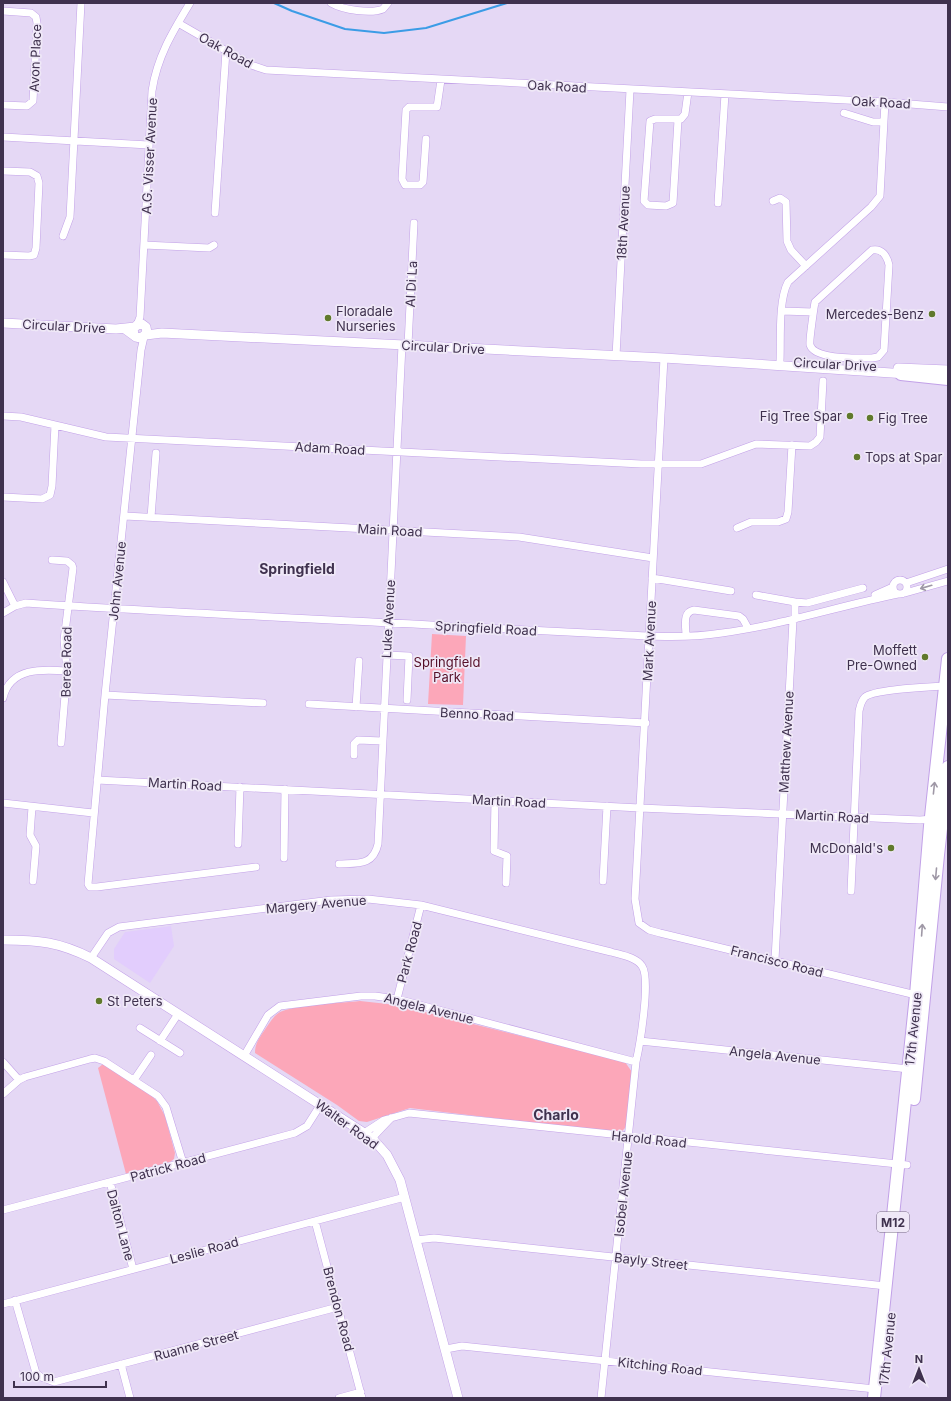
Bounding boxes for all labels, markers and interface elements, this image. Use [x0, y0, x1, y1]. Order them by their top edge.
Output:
street label: Avon Place [26, 24, 44, 92]
street label: Oak Road [196, 29, 256, 71]
street label: Oak Road [527, 76, 587, 96]
street label: Oak Road [851, 92, 911, 112]
street label: A.G. Visser Avenue [138, 97, 160, 215]
street label: 18th Avenue [613, 185, 633, 261]
street label: Al Di La [402, 260, 420, 308]
place label: Floradale Nurseries [336, 303, 396, 334]
place label: Mercedes-Benz [826, 306, 924, 322]
marker: Mercedes-Benz [927, 309, 937, 319]
marker: Floradale Nurseries [323, 313, 333, 323]
street label: Circular Drive [22, 316, 106, 336]
street label: Circular Drive [401, 337, 485, 357]
street label: Circular Drive [793, 354, 877, 374]
place label: Fig Tree Spar [760, 408, 842, 424]
place label: Fig Tree [878, 410, 928, 426]
marker: Fig Tree Spar [845, 411, 855, 421]
marker: Fig Tree [865, 413, 875, 423]
street label: Adam Road [294, 438, 366, 458]
place label: Tops at Spar [865, 449, 943, 465]
marker: Tops at Spar [852, 452, 862, 462]
street label: Main Road [357, 520, 423, 540]
street label: John Avenue [105, 540, 129, 622]
district label: Springfield [259, 560, 335, 577]
street label: Luke Avenue [378, 579, 398, 659]
one-way arrow [920, 584, 933, 591]
street label: Mark Avenue [639, 600, 659, 682]
street label: Springfield Road [435, 617, 537, 639]
street label: Berea Road [57, 626, 75, 698]
place label: Moffett Pre-Owned [847, 642, 917, 673]
marker: Moffett Pre-Owned [920, 652, 930, 662]
park label: Springfield Park [414, 654, 480, 685]
street label: Matthew Avenue [775, 691, 797, 793]
street label: Benno Road [439, 704, 515, 724]
street label: Martin Road [148, 774, 222, 794]
one-way arrow [930, 782, 938, 795]
street label: Martin Road [472, 791, 546, 811]
street label: Martin Road [795, 806, 869, 826]
place label: McDonald's [810, 840, 883, 856]
marker: McDonald's [886, 843, 896, 853]
one-way arrow [932, 867, 940, 880]
street label: Margery Avenue [265, 892, 367, 916]
street label: Park Road [393, 920, 425, 984]
one-way arrow [918, 924, 925, 937]
street label: Francisco Road [729, 942, 825, 980]
street label: Angela Avenue [382, 989, 476, 1027]
street label: 17th Avenue [901, 991, 925, 1067]
place label: St Peters [107, 993, 163, 1009]
marker: St Peters [94, 996, 104, 1006]
street label: Angela Avenue [728, 1042, 822, 1068]
street label: Walter Road [312, 1096, 382, 1152]
district label: Charlo [533, 1106, 579, 1123]
street label: Harold Road [611, 1127, 687, 1151]
street label: Patrick Road [128, 1149, 208, 1185]
street label: Isobel Avenue [611, 1150, 635, 1238]
street label: Dalton Lane [104, 1188, 138, 1262]
road number: M12 [877, 1212, 909, 1232]
street label: Leslie Road [168, 1233, 240, 1267]
street label: Bayly Street [613, 1249, 689, 1273]
street label: Brendon Road [320, 1265, 358, 1353]
street label: 17th Avenue [875, 1311, 899, 1387]
street label: Ruanne Street [152, 1326, 240, 1364]
north arrow [899, 1349, 939, 1389]
text: N [915, 1352, 923, 1366]
street label: Kitching Road [617, 1354, 703, 1378]
scale bar [14, 1363, 106, 1389]
text: 100 m [20, 1369, 54, 1384]

